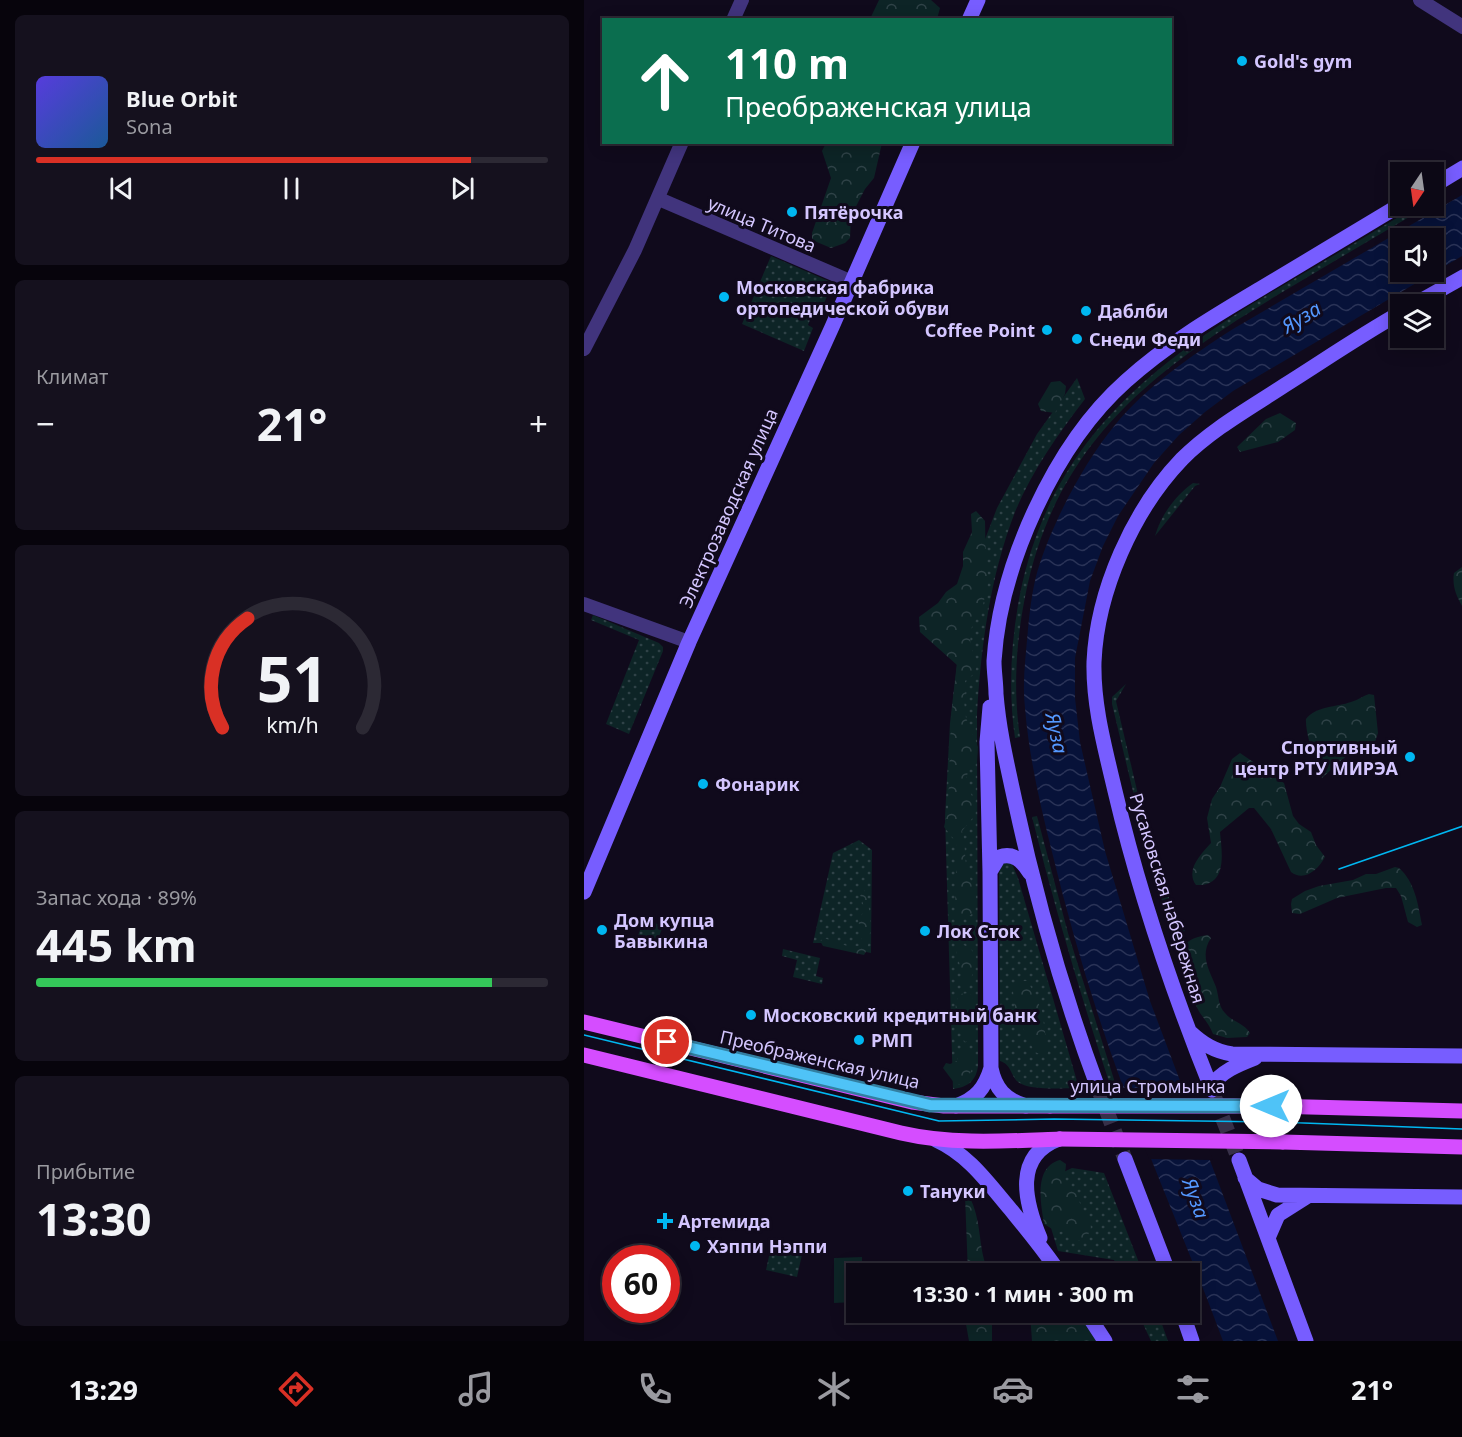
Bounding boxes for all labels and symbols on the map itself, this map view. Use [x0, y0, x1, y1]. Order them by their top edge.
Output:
place label: Gold's gym [1254, 49, 1352, 73]
marker: Gold's gym [1235, 54, 1249, 68]
north arrow [1390, 162, 1444, 216]
street label: улица Титова [704, 190, 820, 258]
place label: Пятёрочка [804, 200, 903, 224]
marker: Пятёрочка [785, 205, 799, 219]
place label: Московская фабрика ортопедической обуви [736, 275, 949, 320]
marker: Московская фабрика ортопедической обуви [717, 290, 731, 304]
water label: Яуза [1275, 295, 1326, 340]
place label: Даблби [1098, 299, 1169, 323]
marker: Даблби [1079, 304, 1093, 318]
place label: Coffee Point [925, 318, 1035, 342]
marker: Coffee Point [1040, 323, 1054, 337]
place label: Снеди Феди [1089, 327, 1201, 351]
marker: Снеди Феди [1070, 332, 1084, 346]
street label: Электрозаводская улица [673, 404, 783, 612]
water label: Яуза [1039, 709, 1075, 756]
place label: Спортивный центр РТУ МИРЭА [1235, 735, 1399, 780]
marker: Спортивный центр РТУ МИРЭА [1403, 750, 1417, 764]
place label: Фонарик [715, 772, 800, 796]
marker: Фонарик [696, 777, 710, 791]
street label: Русаковская набережная [1125, 790, 1211, 1006]
place label: Дом купца Бавыкина [614, 908, 714, 953]
place label: Лок Сток [937, 919, 1020, 943]
marker: Дом купца Бавыкина [595, 923, 609, 937]
marker: Лок Сток [918, 924, 932, 938]
place label: Московский кредитный банк [763, 1003, 1037, 1027]
marker: Московский кредитный банк [744, 1008, 758, 1022]
pin [641, 1016, 692, 1067]
street label: Преображенская улица [718, 1024, 922, 1094]
place label: РМП [871, 1028, 913, 1052]
marker: РМП [852, 1033, 866, 1047]
street label: улица Стромынка [1071, 1074, 1225, 1098]
position arrow [1239, 1074, 1303, 1138]
water label: Яуза [1176, 1173, 1216, 1222]
place label: Тануки [920, 1179, 986, 1203]
marker: Тануки [901, 1184, 915, 1198]
place label: Артемида [678, 1209, 771, 1233]
marker: Артемида [656, 1212, 674, 1230]
place label: Хэппи Нэппи [707, 1234, 827, 1258]
marker: Хэппи Нэппи [688, 1239, 702, 1253]
speed limit sign: 60 [602, 1245, 680, 1323]

